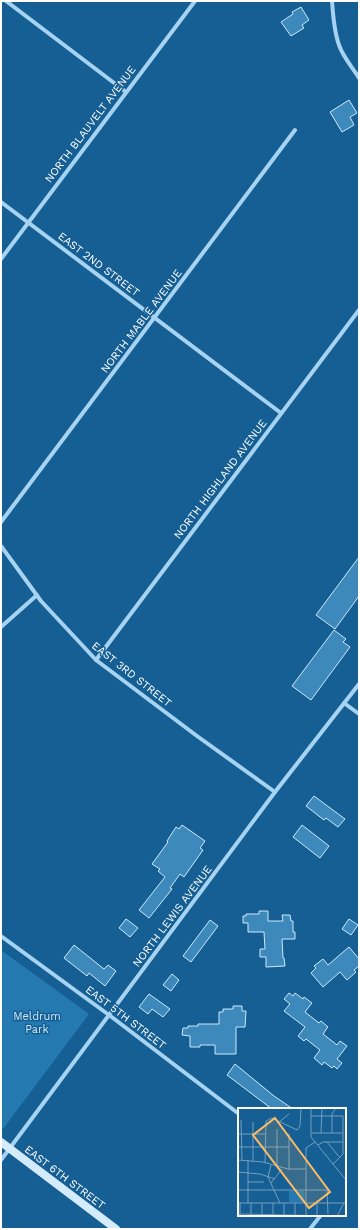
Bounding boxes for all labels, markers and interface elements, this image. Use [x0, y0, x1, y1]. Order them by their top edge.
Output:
street label: NORTH BLAUVELT AVENUE [42, 63, 139, 185]
street label: EAST 2ND STREET [55, 230, 142, 299]
street label: NORTH MABLE AVENUE [98, 267, 185, 376]
street label: NORTH HIGHLAND AVENUE [171, 417, 270, 542]
street label: EAST 3RD STREET [89, 639, 174, 710]
street label: NORTH LEWIS AVENUE [130, 863, 215, 969]
street label: EAST 5TH STREET [83, 983, 169, 1052]
park label: Meldrum Park [13, 1010, 61, 1036]
inset map [238, 1108, 346, 1216]
street label: EAST 6TH STREET [22, 1143, 108, 1212]

